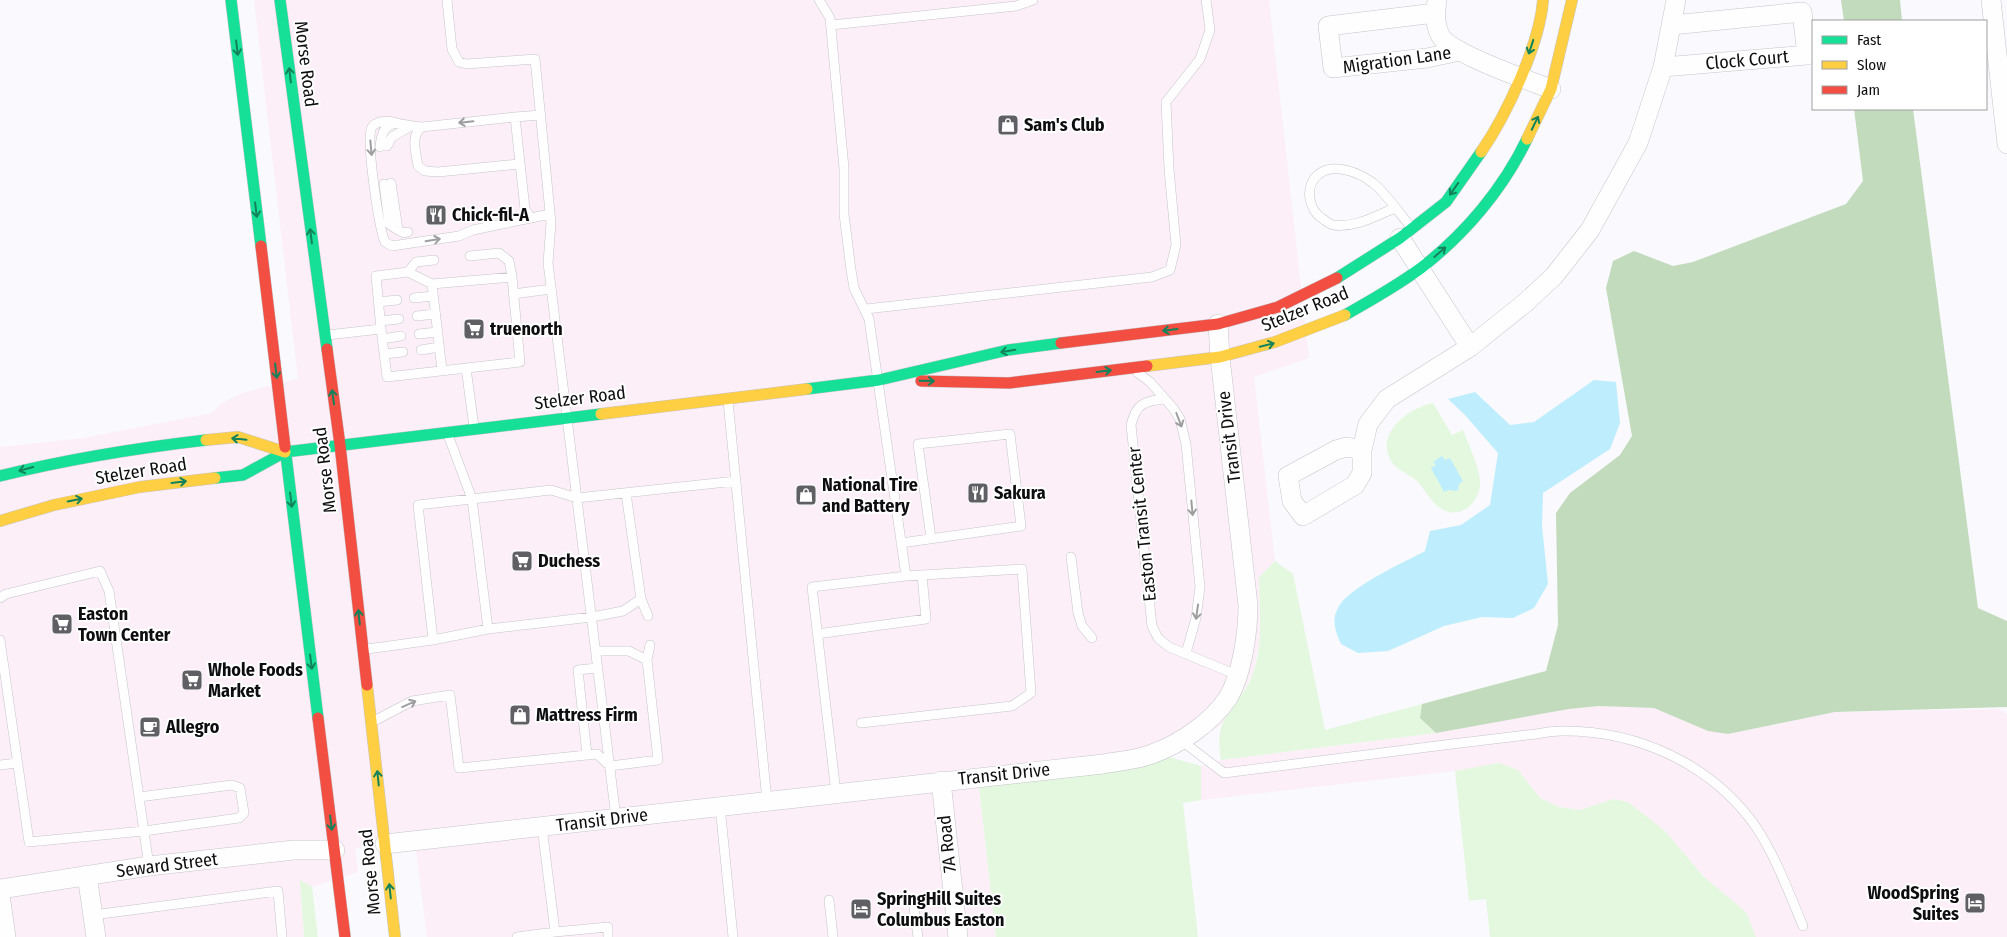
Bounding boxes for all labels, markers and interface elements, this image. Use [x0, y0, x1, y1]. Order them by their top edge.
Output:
street label: Morse Road [290, 20, 322, 108]
legend [1812, 20, 1987, 110]
text: Fast [1857, 31, 1881, 49]
one-way arrow [1526, 39, 1535, 54]
one-way arrow [232, 40, 242, 56]
street label: Migration Lane [1341, 42, 1453, 78]
street label: Clock Court [1705, 45, 1790, 75]
text: Slow [1857, 56, 1886, 74]
one-way arrow [285, 67, 295, 83]
text: Jam [1857, 81, 1880, 99]
shop icon: Sam's Club [996, 113, 1020, 137]
place label: Sam's Club [1024, 114, 1105, 136]
one-way arrow [1531, 116, 1541, 131]
one-way arrow [459, 117, 475, 127]
one-way arrow [366, 140, 375, 156]
one-way arrow [1449, 182, 1459, 196]
one-way arrow [251, 201, 261, 217]
restaurant icon: Chick-fil-A [424, 203, 448, 227]
place label: Chick-fil-A [452, 204, 529, 226]
one-way arrow [306, 228, 316, 244]
one-way arrow [424, 234, 440, 244]
one-way arrow [1433, 246, 1446, 258]
street label: Stelzer Road [1258, 282, 1352, 336]
supermarket icon: truenorth [462, 317, 486, 341]
place label: truenorth [490, 318, 563, 340]
one-way arrow [1162, 326, 1178, 336]
one-way arrow [1259, 339, 1275, 349]
one-way arrow [1001, 346, 1017, 356]
one-way arrow [271, 363, 281, 379]
one-way arrow [1096, 366, 1112, 376]
one-way arrow [919, 376, 935, 386]
street label: Stelzer Road [533, 381, 627, 415]
one-way arrow [328, 389, 338, 405]
street label: Transit Drive [1212, 390, 1246, 484]
one-way arrow [1175, 412, 1184, 427]
street label: Morse Road [309, 426, 341, 514]
one-way arrow [231, 434, 247, 444]
street label: Easton Transit Center [1123, 445, 1161, 602]
street label: Stelzer Road [94, 453, 188, 489]
one-way arrow [19, 465, 35, 475]
place label: National Tire and Battery [822, 474, 918, 517]
one-way arrow [171, 477, 187, 487]
restaurant icon: Sakura [966, 481, 990, 505]
place label: Sakura [994, 482, 1046, 504]
shop icon: National Tire and Battery [794, 483, 818, 507]
one-way arrow [286, 492, 296, 508]
one-way arrow [67, 495, 83, 505]
one-way arrow [1188, 500, 1197, 516]
supermarket icon: Duchess [510, 549, 534, 573]
place label: Duchess [538, 550, 600, 572]
place label: Easton Town Center [78, 603, 171, 646]
one-way arrow [1192, 604, 1202, 620]
one-way arrow [354, 609, 364, 625]
supermarket icon: Easton Town Center [50, 612, 74, 636]
one-way arrow [306, 653, 316, 669]
place label: Whole Foods Market [208, 659, 303, 702]
supermarket icon: Whole Foods Market [180, 668, 204, 692]
one-way arrow [401, 698, 416, 708]
shop icon: Mattress Firm [508, 703, 532, 727]
place label: Mattress Firm [536, 704, 638, 726]
cafe icon: Allegro [138, 715, 162, 739]
place label: Allegro [165, 716, 220, 738]
street label: Transit Drive [957, 758, 1051, 790]
one-way arrow [373, 771, 383, 787]
street label: Transit Drive [555, 803, 649, 837]
street label: 7A Road [933, 814, 961, 874]
one-way arrow [326, 815, 336, 831]
street label: Morse Road [355, 828, 385, 916]
street label: Seward Street [115, 848, 219, 882]
place label: WoodSpring Suites [1868, 882, 1959, 925]
one-way arrow [385, 883, 395, 899]
place label: SpringHill Suites Columbus Easton [877, 888, 1005, 931]
hotel icon: WoodSpring Suites [1963, 891, 1987, 915]
hotel icon: SpringHill Suites Columbus Easton [849, 897, 873, 921]

